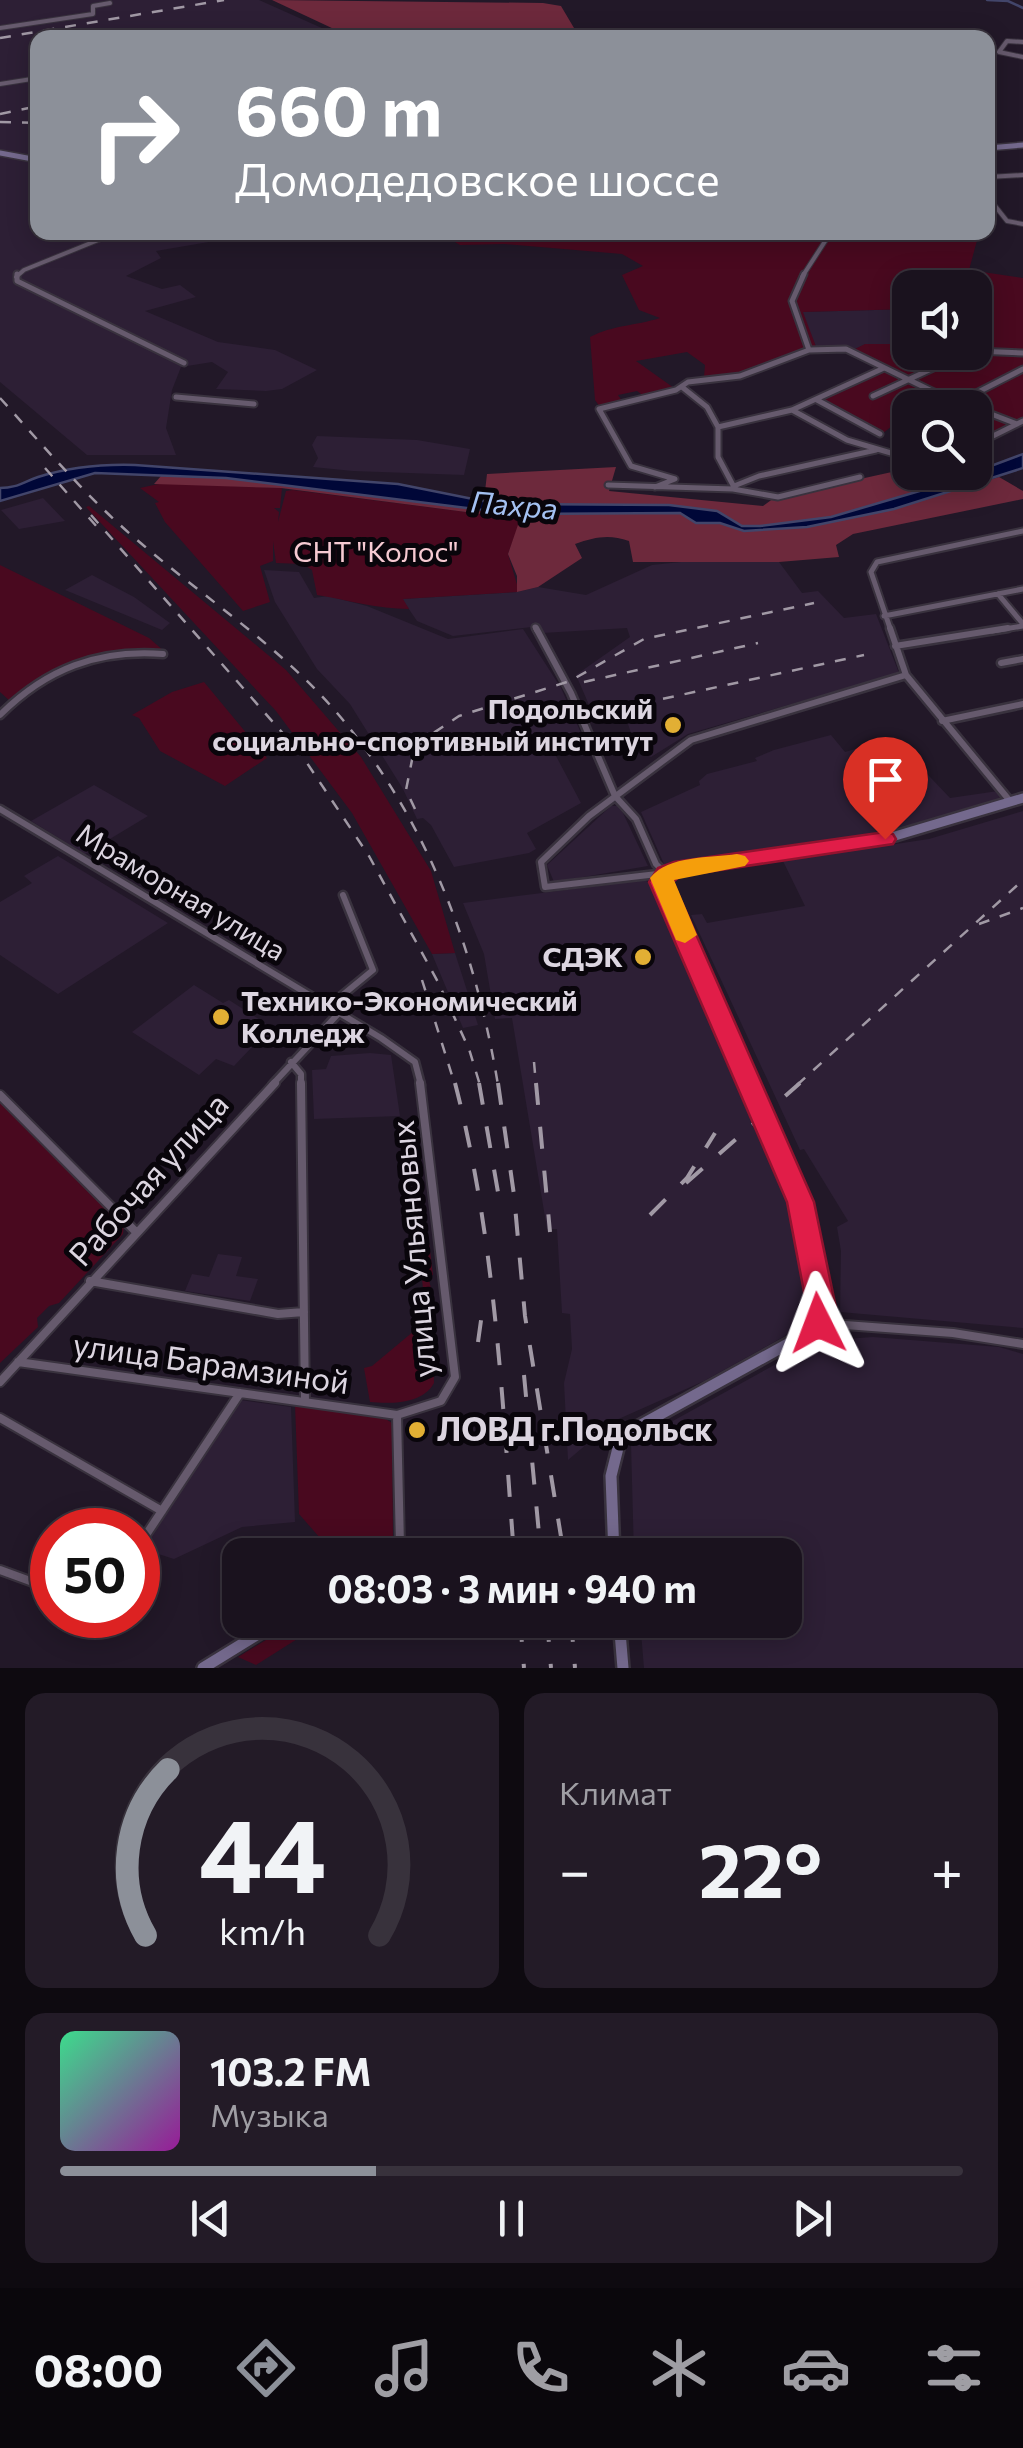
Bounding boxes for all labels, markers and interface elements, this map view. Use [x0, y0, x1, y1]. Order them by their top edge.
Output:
text: 660 m [235, 65, 442, 150]
icon: right [70, 70, 200, 200]
text: Домодедовское шоссе [235, 150, 720, 205]
map controls [892, 270, 992, 490]
button: sound [892, 270, 992, 370]
button: search [892, 390, 992, 490]
water label: Пахра [469, 481, 559, 526]
park label: СНТ "Колос" [293, 534, 459, 568]
place label: Подольский социально-спортивный институт [212, 691, 653, 757]
marker: Подольский социально-спортивный институт [662, 714, 684, 736]
pin [843, 737, 928, 840]
icon: arrive [858, 752, 913, 807]
street label: Мраморная улица [71, 815, 292, 967]
place label: СДЭК [542, 939, 623, 973]
marker: СДЭК [632, 946, 654, 968]
place label: Технико-Экономический Колледж [241, 983, 578, 1049]
marker: Технико-Экономический Колледж [210, 1006, 232, 1028]
street label: Рабочая улица [59, 1084, 236, 1274]
street label: улица Ульяновых [381, 1119, 443, 1380]
position arrow [766, 1271, 870, 1375]
street label: улица Барамзиной [71, 1323, 352, 1401]
place label: ЛОВД г.Подольск [437, 1408, 712, 1448]
marker: ЛОВД г.Подольск [406, 1419, 428, 1441]
speed limit sign: 50 [30, 1508, 160, 1638]
text: 08:03 · 3 мин · 940 m [327, 1564, 697, 1611]
text: Климат [559, 1772, 672, 1812]
text: 44 [198, 1787, 326, 1914]
text: 22° [699, 1822, 822, 1913]
text: − [559, 1835, 590, 1902]
text: + [931, 1835, 963, 1902]
text: km/h [219, 1909, 305, 1952]
text: 103.2 FM [210, 2047, 371, 2094]
text: Музыка [210, 2094, 329, 2134]
icon: previous [183, 2191, 238, 2246]
icon: pause [484, 2191, 539, 2246]
icon: next [785, 2191, 840, 2246]
icon: directions [231, 2333, 301, 2403]
icon: music [369, 2333, 439, 2403]
icon: phone [506, 2333, 576, 2403]
icon: climate [644, 2333, 714, 2403]
icon: car [781, 2333, 851, 2403]
icon: filters [919, 2333, 989, 2403]
text: 08:00 [34, 2341, 163, 2396]

